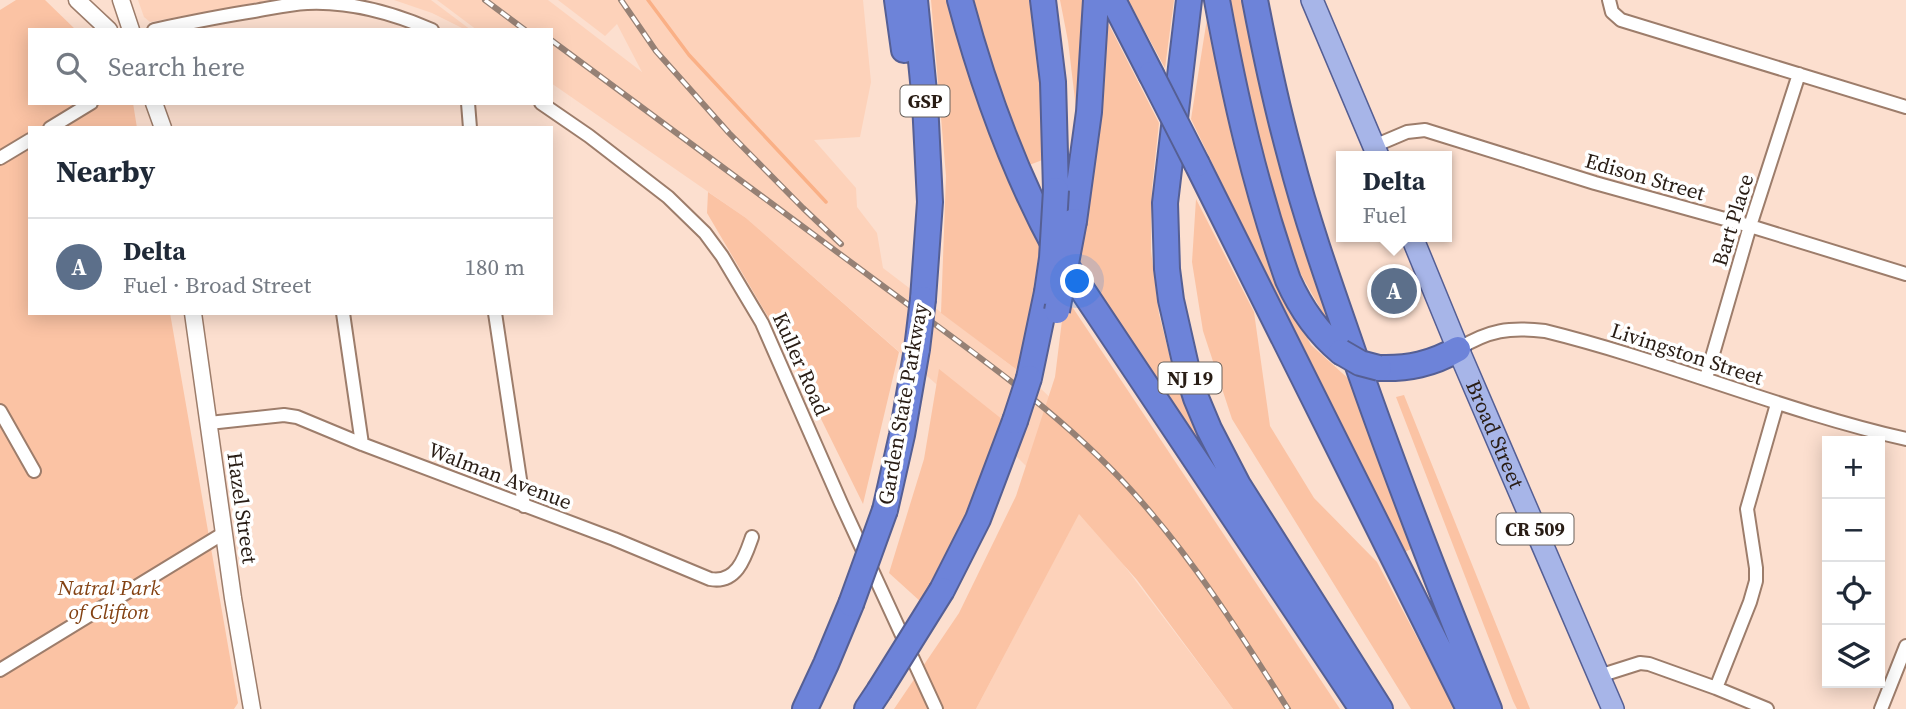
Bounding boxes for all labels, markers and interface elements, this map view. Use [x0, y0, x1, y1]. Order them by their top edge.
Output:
search box [28, 28, 553, 105]
icon: search [52, 48, 90, 86]
text: Search here [108, 49, 245, 85]
road number: GSP [900, 86, 950, 116]
street label: Edison Street [1582, 146, 1709, 208]
text: Nearby [56, 151, 155, 192]
popup [1336, 151, 1452, 242]
text: Delta [1363, 163, 1425, 199]
street label: Bart Place [1705, 170, 1760, 269]
text: Fuel [1363, 199, 1407, 231]
text: Delta [123, 233, 186, 269]
text: A [71, 251, 87, 283]
text: 180 m [464, 251, 525, 283]
your location [1060, 264, 1094, 298]
pin: A [1371, 265, 1417, 317]
text: Fuel · Broad Street [123, 269, 311, 301]
street label: Garden State Parkway [870, 301, 935, 507]
street label: Kuller Road [766, 307, 837, 420]
street label: Livingston Street [1607, 315, 1767, 392]
road number: NJ 19 [1158, 362, 1222, 394]
street label: Broad Street [1459, 375, 1531, 493]
street label: Walman Avenue [424, 435, 576, 516]
map controls [1822, 436, 1885, 688]
button: + [1822, 436, 1885, 499]
street label: Hazel Street [220, 450, 265, 566]
button: − [1822, 499, 1885, 562]
road number: CR 509 [1496, 514, 1574, 544]
button: locate [1822, 562, 1885, 625]
park label: Natral Park of Clifton [57, 573, 160, 626]
button: layers [1822, 625, 1885, 688]

